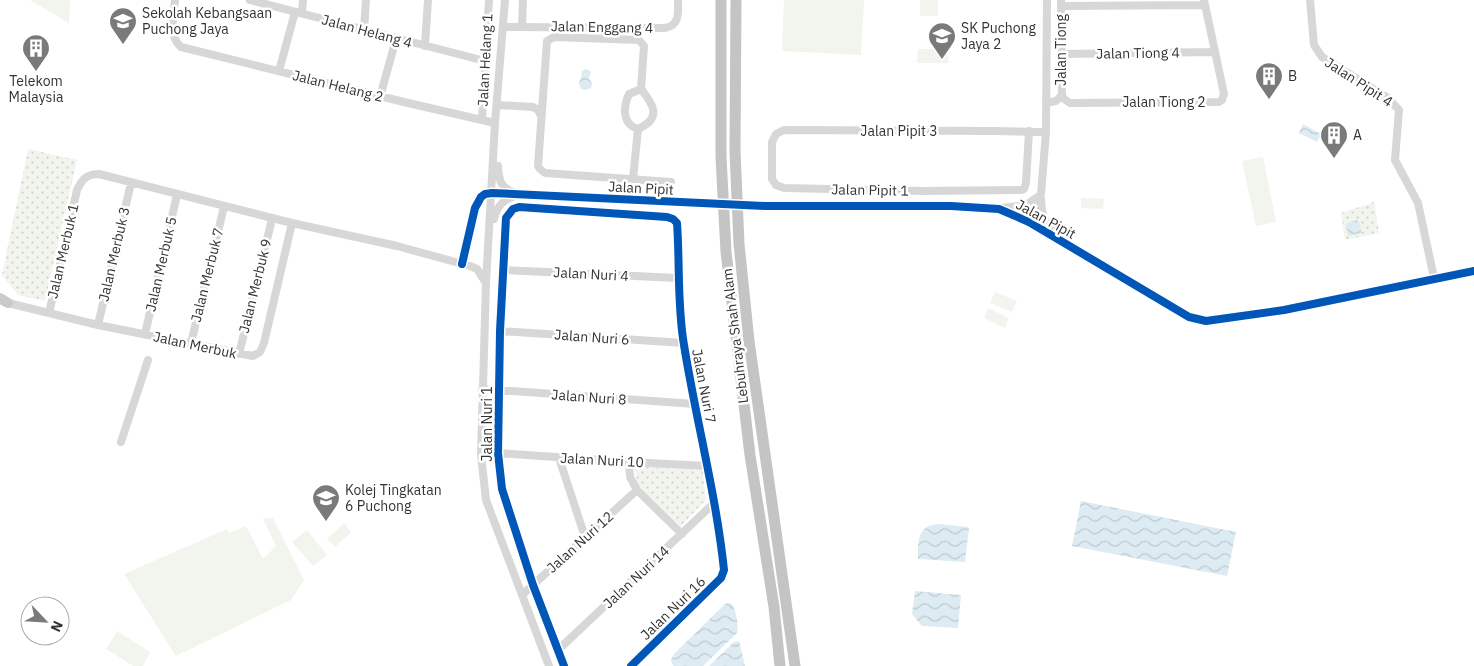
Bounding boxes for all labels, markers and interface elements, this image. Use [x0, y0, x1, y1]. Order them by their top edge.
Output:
place label: Sekolah Kebangsaan Puchong Jaya [142, 4, 272, 38]
school or university icon: Sekolah Kebangsaan Puchong Jaya [108, 6, 138, 45]
street label: Jalan Helang 4 [320, 10, 414, 52]
street label: Jalan Helang 1 [474, 13, 496, 107]
street label: Jalan Tiong [1052, 13, 1070, 86]
street label: Jalan Enggang 4 [551, 17, 653, 37]
place label: SK Puchong Jaya 2 [961, 19, 1037, 53]
school or university icon: SK Puchong Jaya 2 [927, 21, 957, 60]
building icon: Telekom Malaysia [21, 33, 51, 72]
street label: Jalan Tiong 4 [1096, 43, 1180, 63]
street label: Jalan Pipit 4 [1322, 53, 1396, 111]
building icon: B [1254, 61, 1284, 100]
street label: Jalan Helang 2 [291, 66, 385, 106]
place label: B [1288, 67, 1297, 85]
place label: Telekom Malaysia [9, 72, 64, 106]
street label: Jalan Tiong 2 [1122, 93, 1206, 111]
building icon: A [1319, 120, 1349, 159]
street label: Jalan Pipit 3 [860, 122, 938, 140]
place label: A [1353, 126, 1362, 144]
street label: Jalan Pipit [608, 177, 674, 199]
street label: Jalan Pipit 1 [831, 180, 909, 200]
street label: Jalan Pipit [1013, 195, 1079, 243]
street label: Jalan Merbuk 1 [43, 202, 83, 300]
street label: Jalan Merbuk 3 [94, 205, 134, 303]
street label: Jalan Merbuk 5 [141, 215, 181, 313]
street label: Jalan Merbuk 7 [187, 226, 227, 324]
street label: Jalan Merbuk 9 [235, 237, 275, 335]
street label: Jalan Nuri 4 [553, 263, 629, 285]
street label: Lebuhraya Shah Alam [718, 267, 752, 405]
street label: Jalan Nuri 6 [554, 325, 630, 349]
street label: Jalan Merbuk [152, 327, 239, 363]
street label: Jalan Nuri 7 [688, 347, 720, 425]
street label: Jalan Nuri 8 [551, 385, 627, 409]
street label: Jalan Nuri 1 [478, 386, 496, 462]
street label: Jalan Nuri 10 [560, 449, 644, 471]
place label: Kolej Tingkatan 6 Puchong [345, 481, 442, 515]
school or university icon: Kolej Tingkatan 6 Puchong [311, 483, 341, 522]
street label: Jalan Nuri 12 [543, 507, 617, 577]
street label: Jalan Nuri 14 [599, 542, 673, 612]
street label: Jalan Nuri 16 [637, 572, 709, 644]
north arrow [20, 596, 70, 646]
text: N [46, 618, 67, 635]

